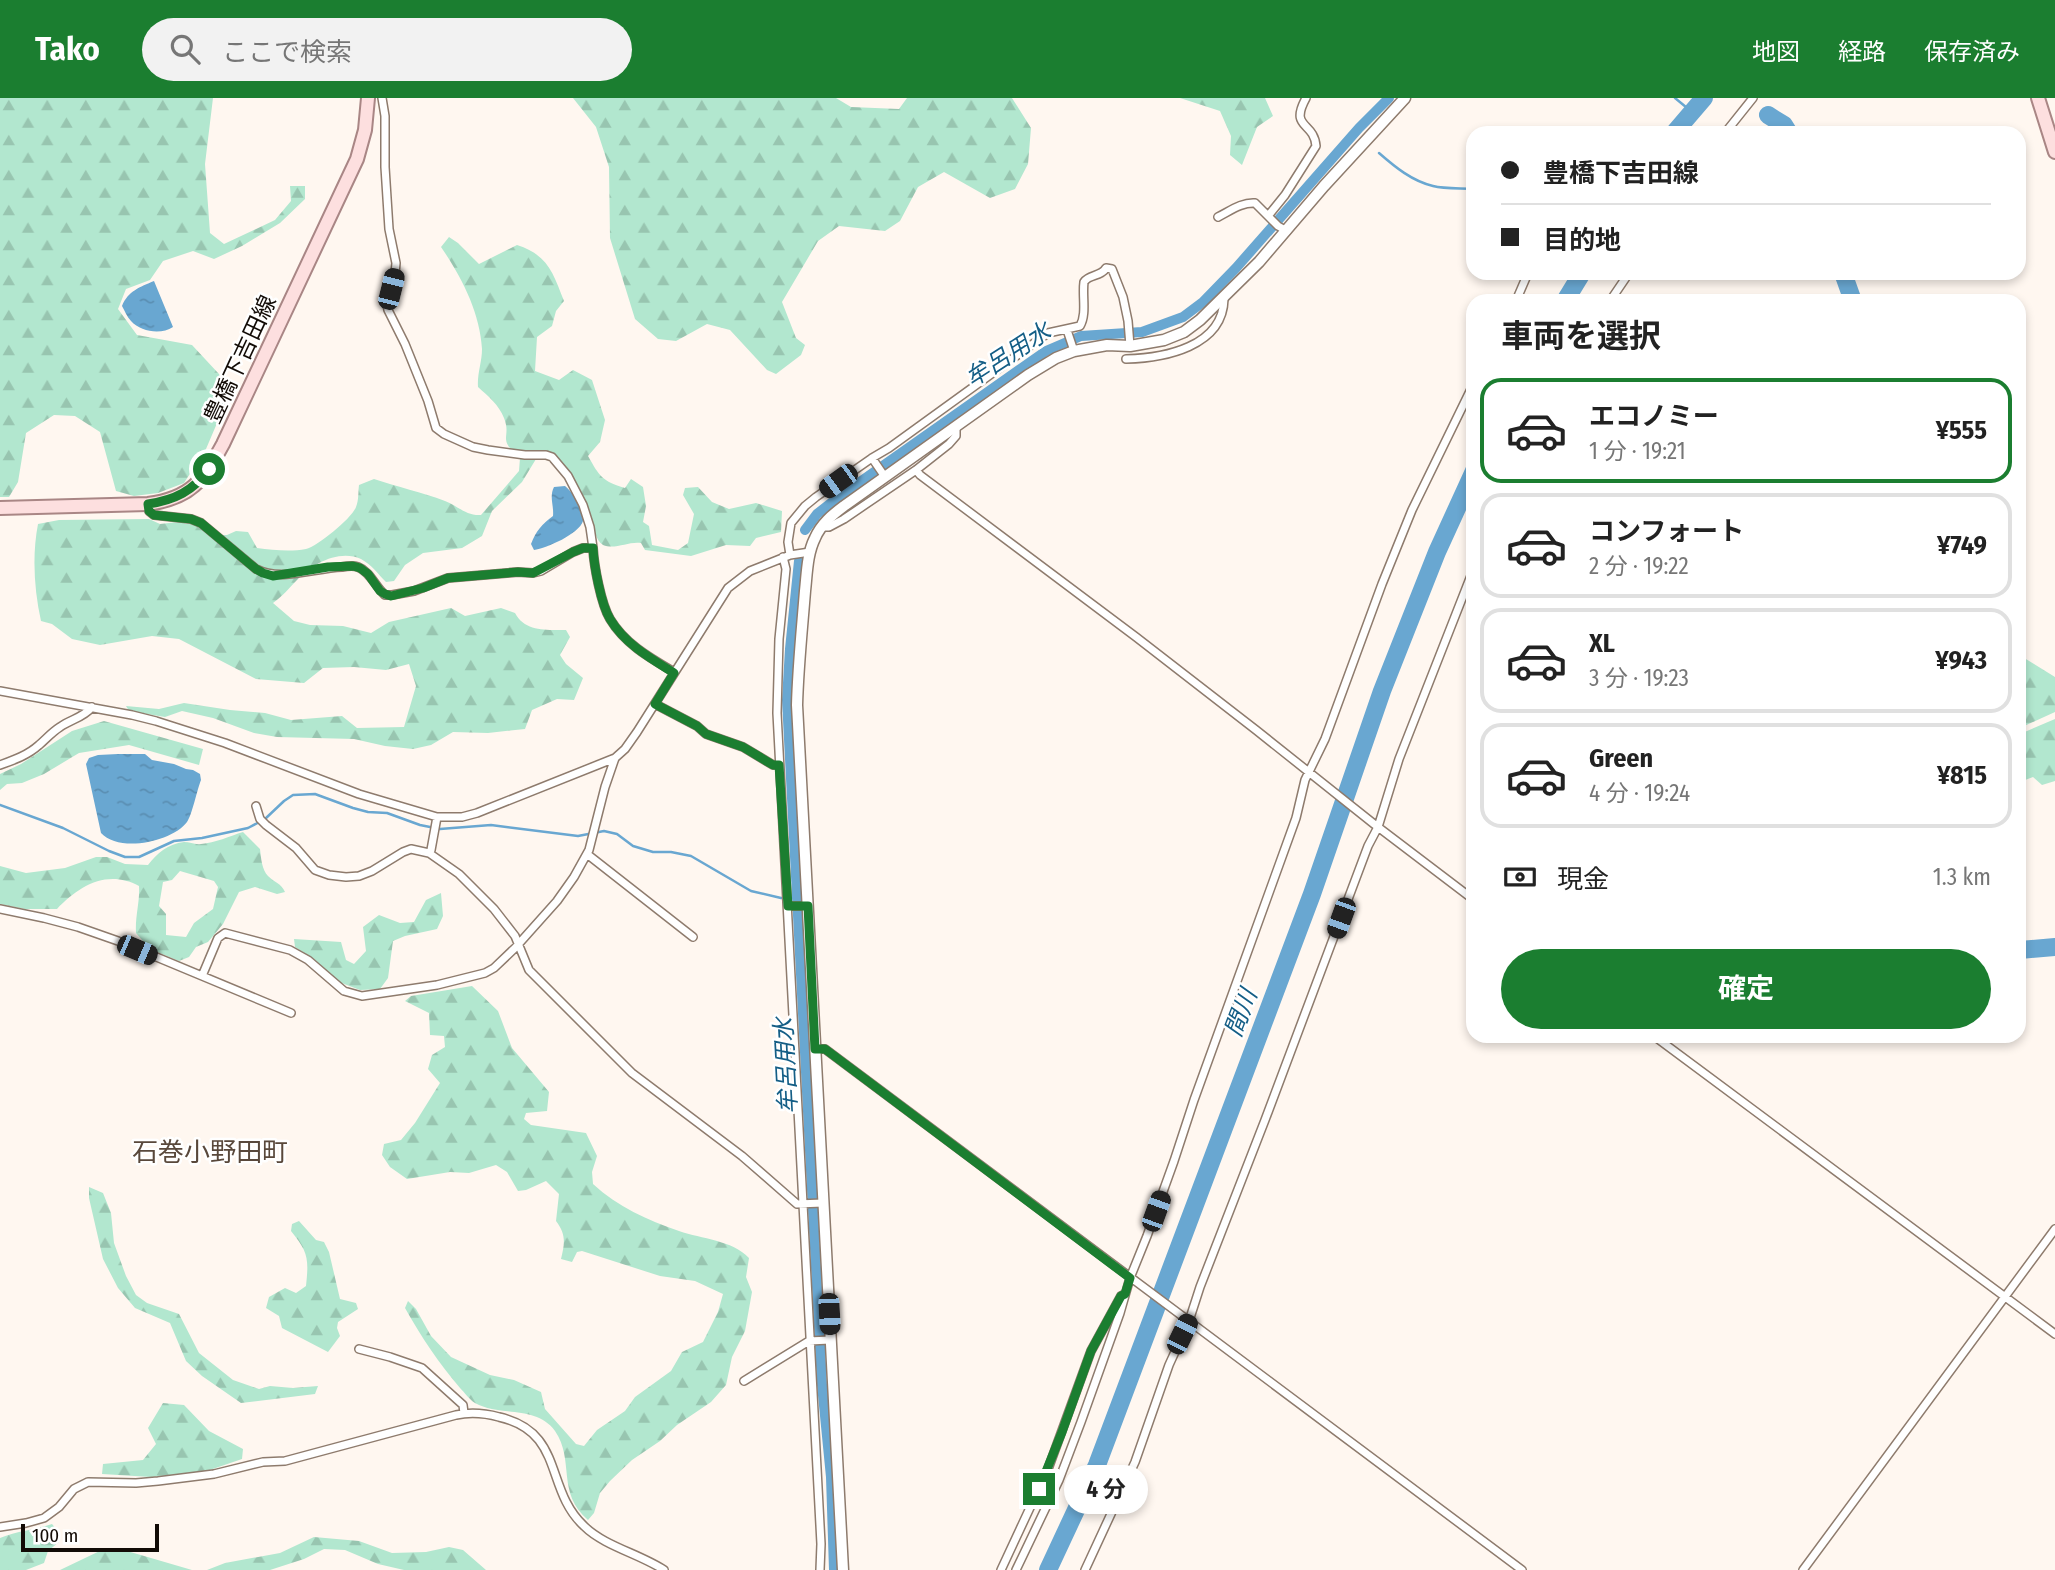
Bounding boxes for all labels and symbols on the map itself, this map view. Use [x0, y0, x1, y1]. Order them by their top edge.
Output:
car [376, 266, 407, 312]
street label: 豊橋下吉田線 [198, 291, 282, 427]
water label: 牟呂用水 [960, 315, 1058, 393]
route start [193, 453, 225, 485]
car [815, 460, 862, 502]
car [1324, 895, 1359, 941]
car [114, 932, 161, 968]
water label: 間川 [1219, 983, 1264, 1040]
water label: 牟呂用水 [769, 1014, 802, 1115]
district label: 石巻小野田町 [132, 1137, 288, 1168]
car [1139, 1188, 1174, 1234]
car [818, 1292, 841, 1336]
car [1164, 1311, 1201, 1357]
callout: 4 分 [1064, 1464, 1148, 1514]
route end [1023, 1473, 1055, 1505]
scale bar [21, 1521, 159, 1553]

